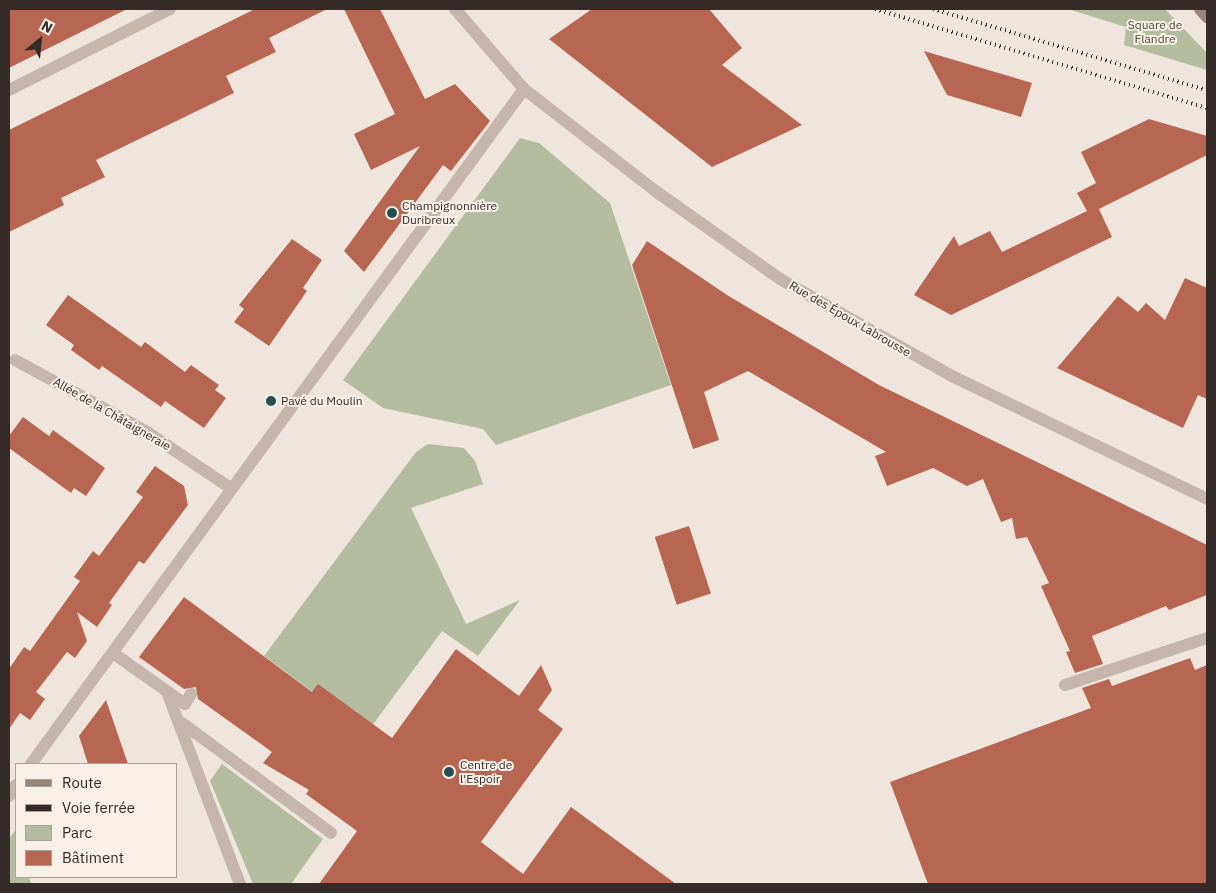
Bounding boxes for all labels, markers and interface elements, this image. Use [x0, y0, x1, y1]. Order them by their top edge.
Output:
north arrow [15, 15, 65, 65]
text: N [38, 16, 56, 37]
park label: Square de Flandre [1128, 18, 1182, 46]
place label: Champignonnière Duribreux [402, 199, 497, 227]
marker: Champignonnière Duribreux [386, 207, 398, 219]
street label: Rue des Époux Labrousse [787, 278, 913, 360]
street label: Allée de la Châtaigneraie [51, 374, 173, 454]
place label: Pavé du Moulin [281, 394, 363, 408]
marker: Pavé du Moulin [265, 395, 277, 407]
place label: Centre de l'Espoir [460, 758, 512, 786]
legend [15, 763, 178, 878]
marker: Centre de l'Espoir [442, 765, 456, 779]
text: Route [62, 773, 102, 792]
text: Voie ferrée [62, 798, 135, 817]
text: Parc [62, 823, 92, 842]
text: Bâtiment [62, 848, 124, 867]

